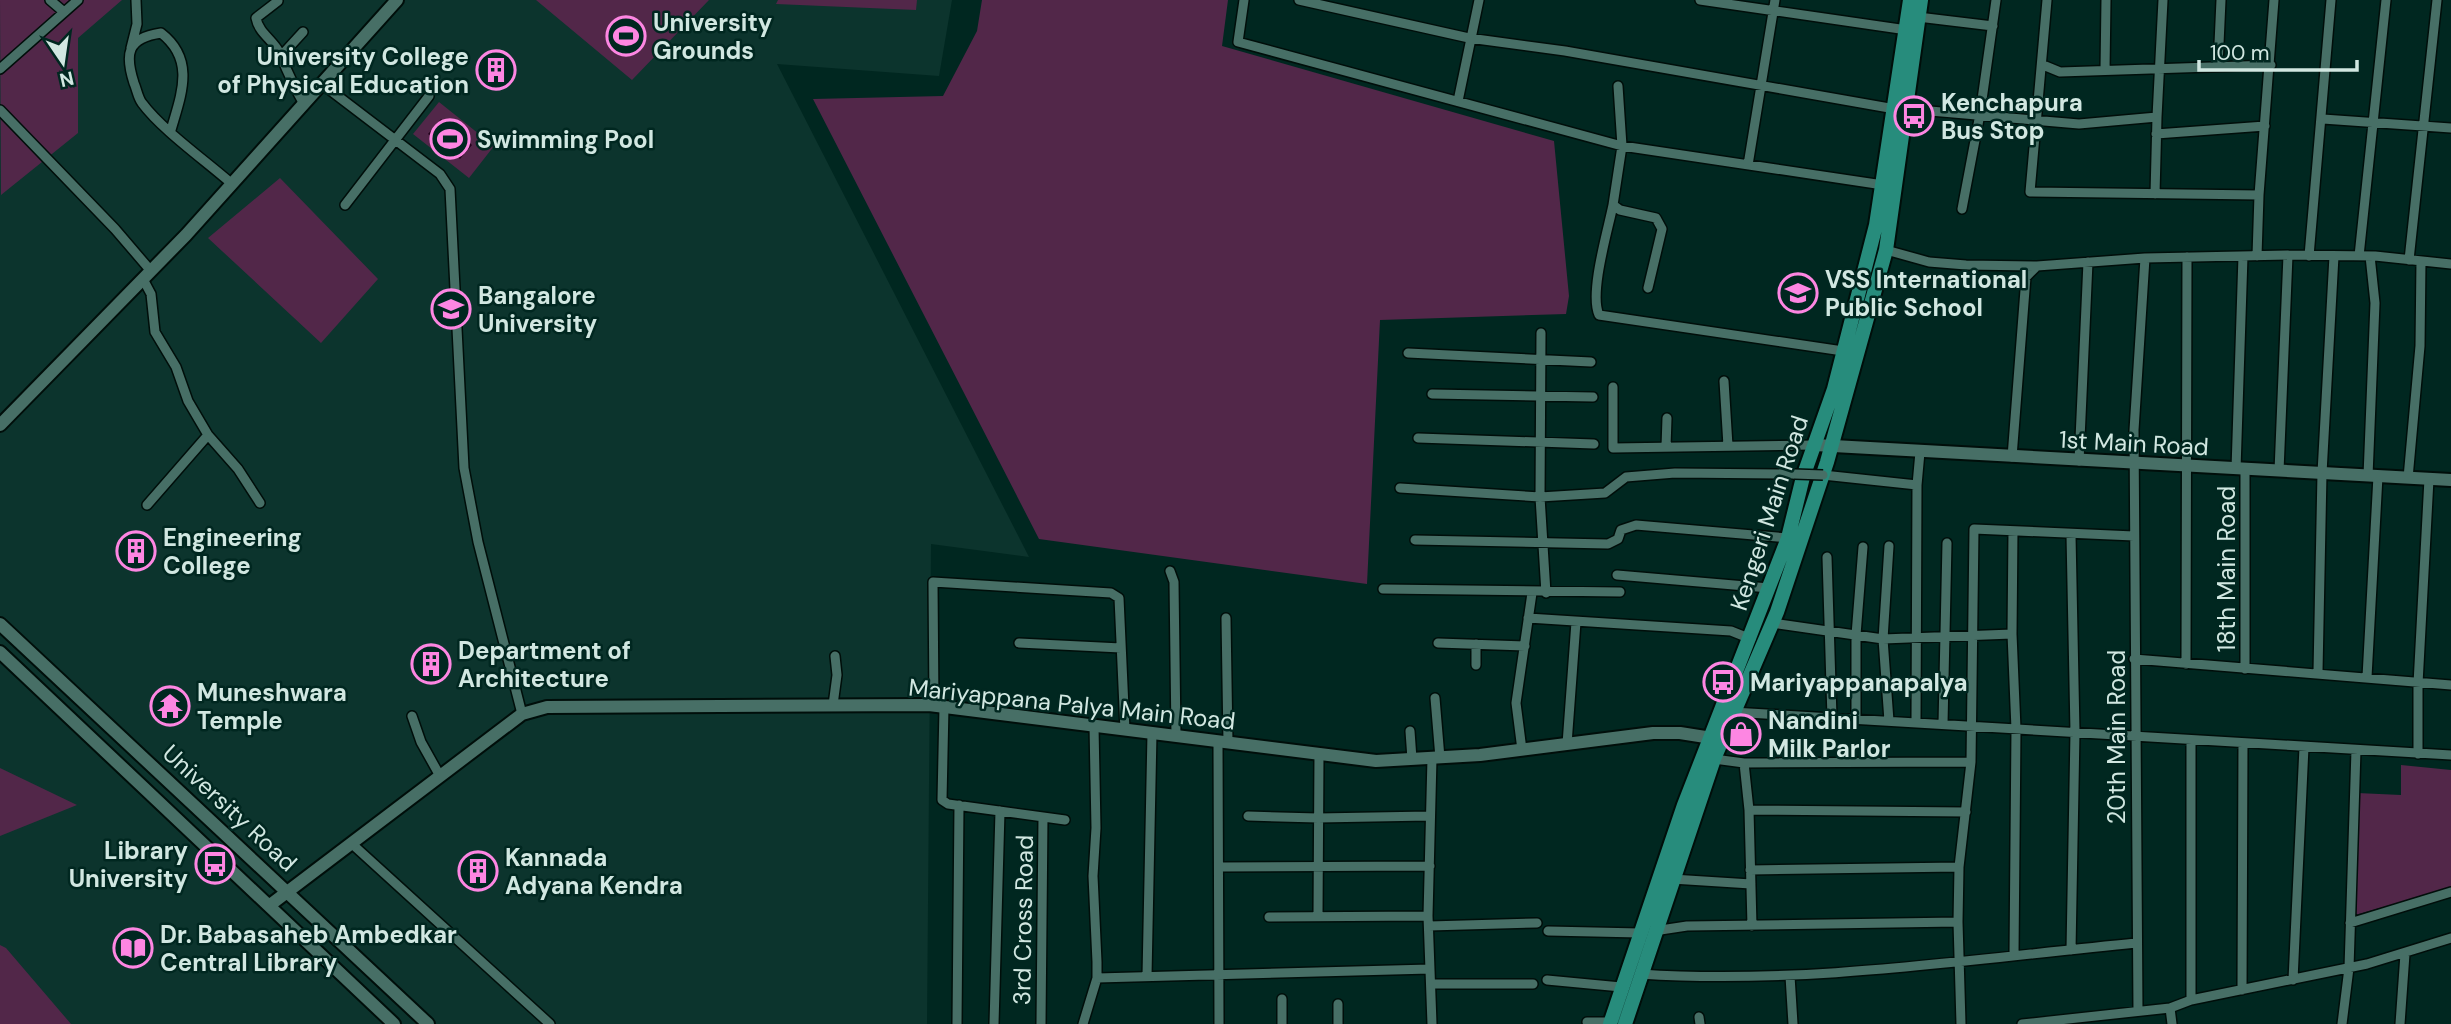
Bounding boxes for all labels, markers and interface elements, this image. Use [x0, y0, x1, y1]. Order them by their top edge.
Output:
place label: University Grounds [653, 7, 773, 66]
sports icon: University Grounds [605, 15, 647, 57]
north arrow [28, 28, 98, 98]
scale bar [2199, 28, 2356, 72]
text: 100 m [2210, 39, 2270, 67]
place label: University College of Physical Education [217, 41, 469, 100]
building icon: University College of Physical Education [475, 49, 517, 91]
text: N [57, 65, 76, 93]
place label: Kenchapura Bus Stop [1941, 87, 2083, 146]
bus stop icon: Kenchapura Bus Stop [1893, 95, 1935, 137]
sports icon: Swimming Pool [429, 118, 471, 160]
place label: Swimming Pool [477, 124, 654, 155]
place label: VSS International Public School [1825, 264, 2027, 323]
school or university icon: VSS International Public School [1777, 272, 1819, 314]
place label: Bangalore University [478, 280, 598, 339]
school or university icon: Bangalore University [430, 288, 472, 330]
street label: Kengeri Main Road [1723, 412, 1815, 614]
street label: 1st Main Road [2058, 424, 2210, 462]
street label: 18th Main Road [2211, 486, 2242, 652]
place label: Engineering College [163, 522, 302, 581]
building icon: Engineering College [115, 530, 157, 572]
place label: Department of Architecture [458, 635, 631, 694]
building icon: Department of Architecture [410, 643, 452, 685]
street label: 20th Main Road [2101, 650, 2132, 824]
bus stop icon: Mariyappanapalya [1702, 661, 1744, 703]
place label: Mariyappanapalya [1750, 667, 1967, 698]
street label: Mariyappana Palya Main Road [907, 671, 1237, 737]
place label: Muneshwara Temple [197, 677, 347, 736]
temple icon: Muneshwara Temple [149, 685, 191, 727]
place label: Nandini Milk Parlor [1768, 705, 1891, 764]
shop icon: Nandini Milk Parlor [1720, 713, 1762, 755]
street label: University Road [156, 738, 304, 878]
place label: Library University [69, 835, 188, 894]
street label: 3rd Cross Road [1006, 835, 1040, 1005]
place label: Kannada Adyana Kendra [505, 842, 683, 901]
bus stop icon: Library University [194, 843, 236, 885]
building icon: Kannada Adyana Kendra [457, 850, 499, 892]
place label: Dr. Babasaheb Ambedkar Central Library [160, 919, 457, 978]
library icon: Dr. Babasaheb Ambedkar Central Library [112, 927, 154, 969]

